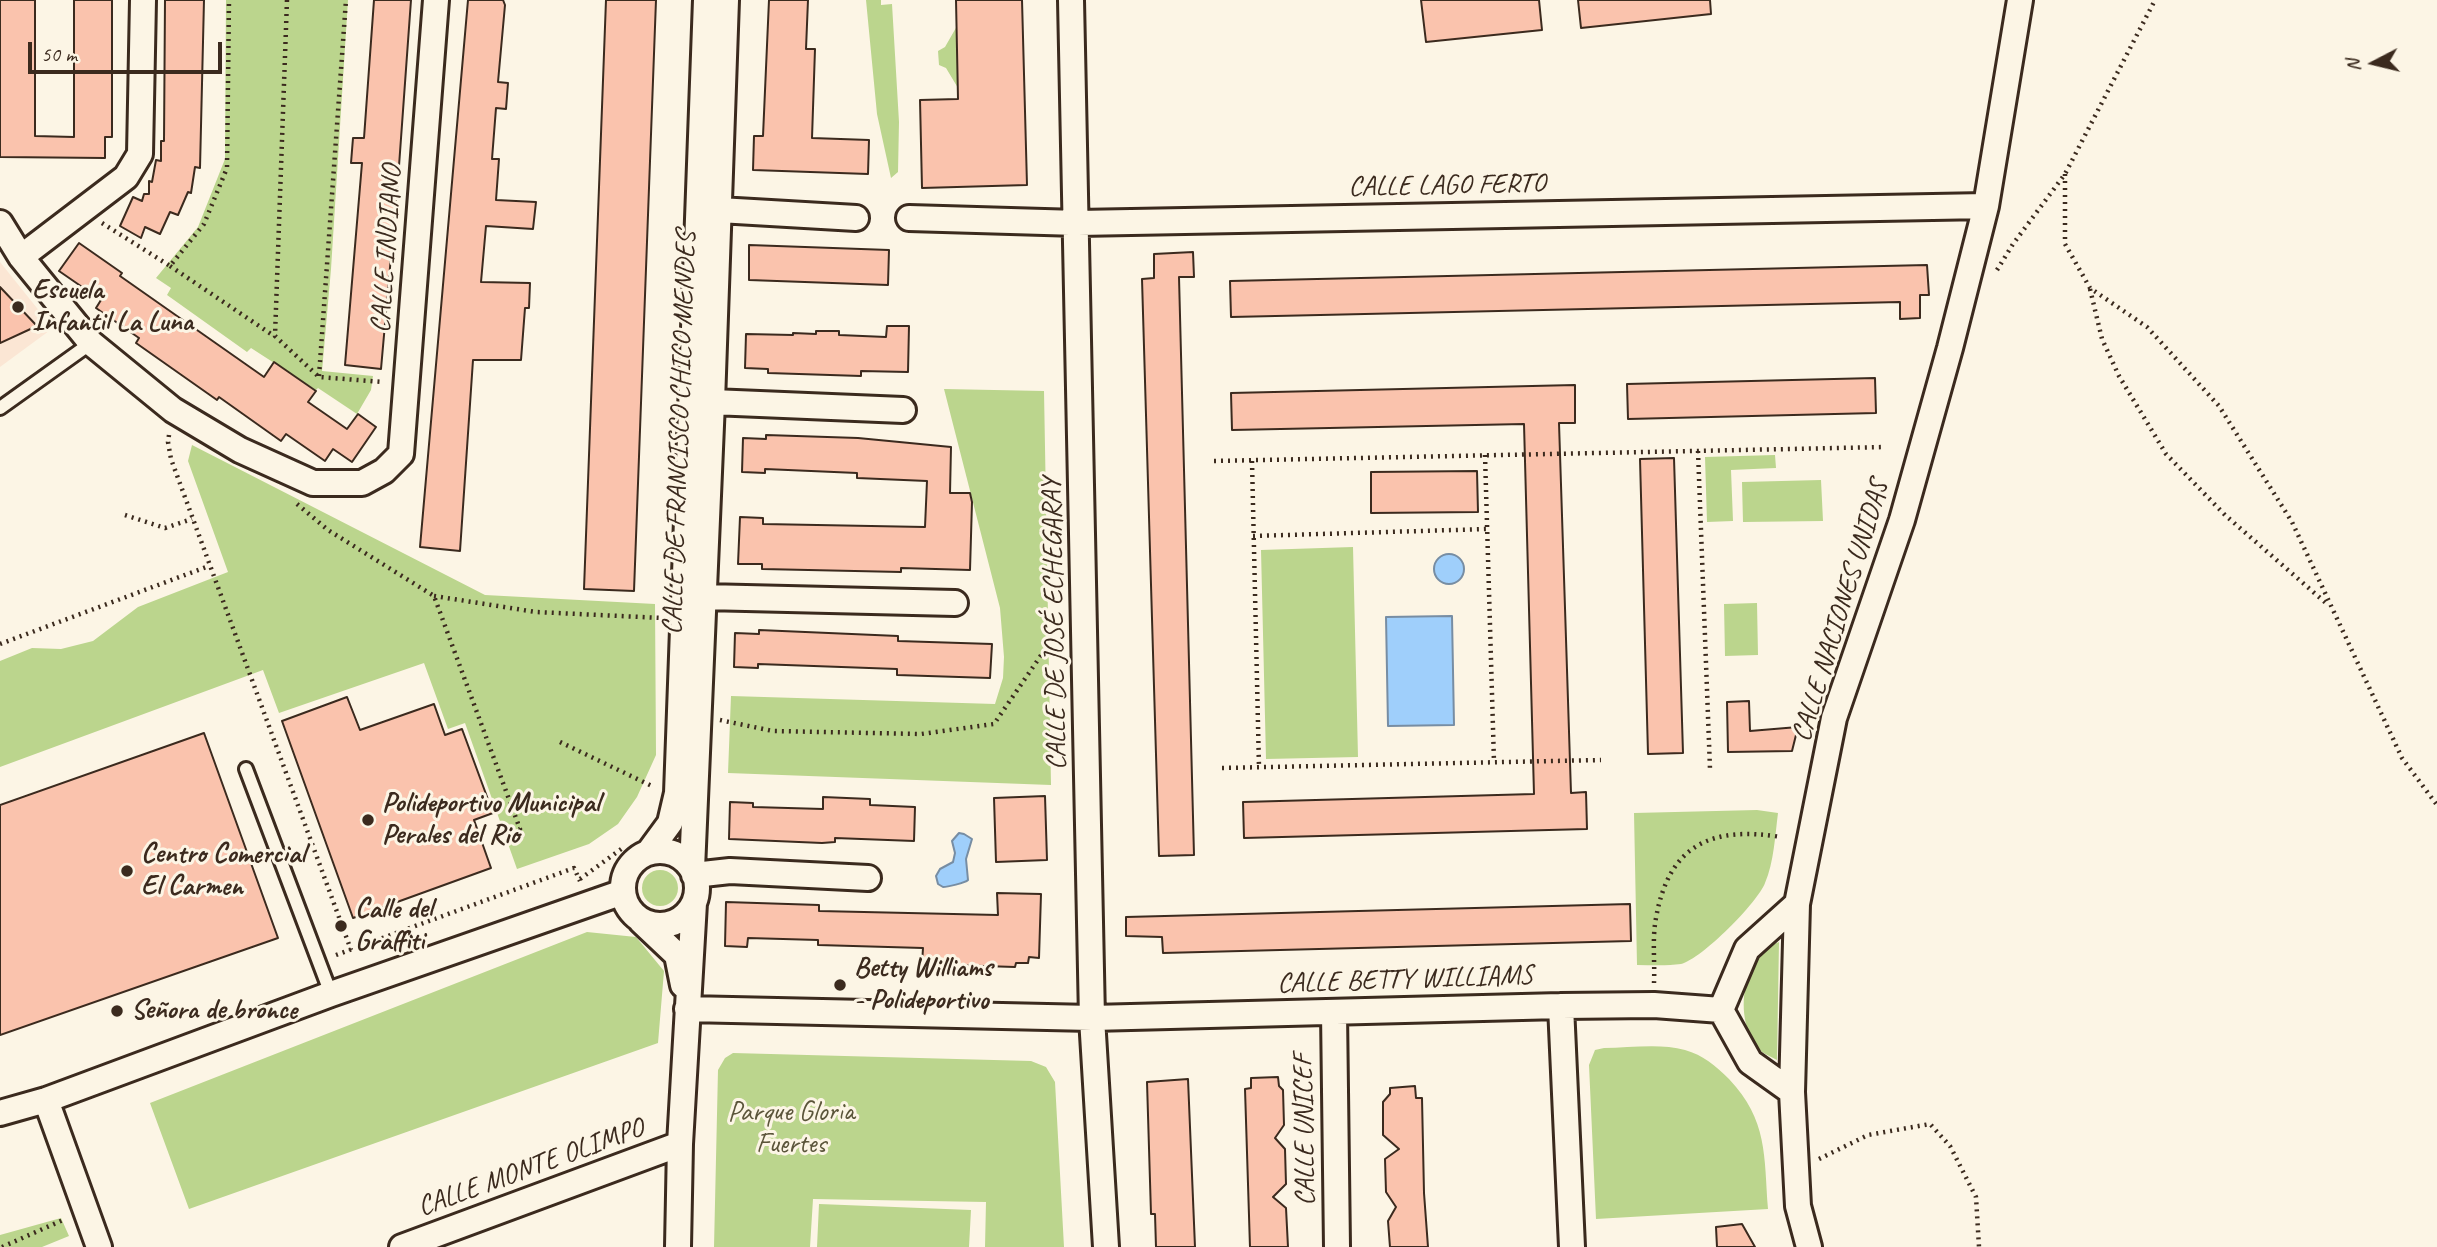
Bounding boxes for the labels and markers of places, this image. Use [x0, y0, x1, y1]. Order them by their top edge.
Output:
place label: Escuela Infantil La Luna [32, 274, 193, 340]
marker: Escuela Infantil La Luna [10, 299, 26, 315]
place label: Polideportivo Municipal Perales del Rio [382, 787, 600, 853]
marker: Polideportivo Municipal Perales del Rio [360, 812, 376, 828]
place label: Centro Comercial El Carmen [141, 838, 305, 904]
marker: Centro Comercial El Carmen [119, 863, 135, 879]
place label: Calle del Graffiti [355, 893, 433, 959]
marker: Calle del Graffiti [333, 918, 349, 934]
place label: Betty Williams - Polideportivo [854, 952, 992, 1018]
marker: Betty Williams - Polideportivo [832, 977, 848, 993]
place label: Señora de bronce [131, 994, 297, 1028]
marker: Señora de bronce [109, 1003, 125, 1019]

